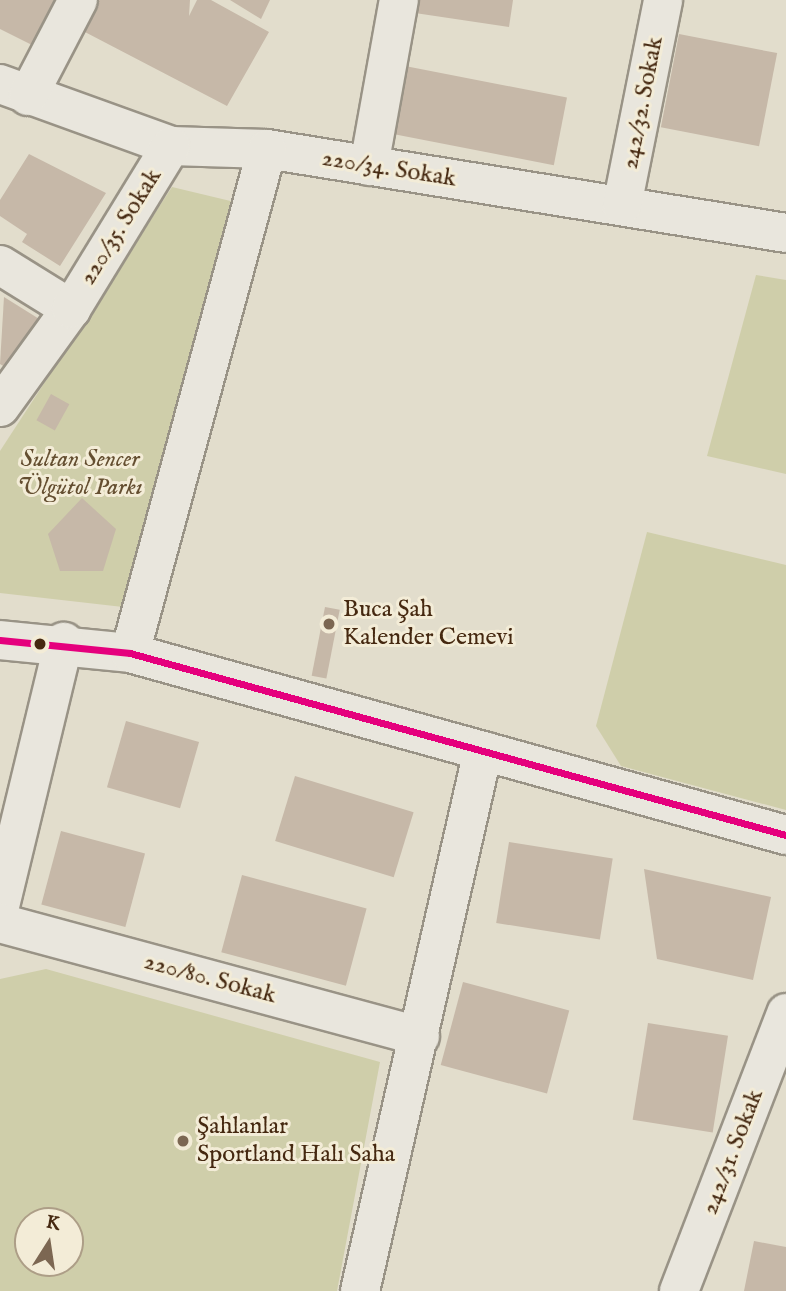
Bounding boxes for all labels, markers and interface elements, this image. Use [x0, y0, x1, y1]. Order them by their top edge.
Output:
street label: 242/32. Sokak [616, 34, 670, 172]
street label: 220/34. Sokak [320, 144, 458, 194]
street label: 220/35. Sokak [74, 164, 168, 290]
park label: Sultan Sencer Ülgütol Parkı [17, 446, 143, 502]
place label: Buca Şah Kalender Cemevi [343, 596, 514, 652]
marker: Buca Şah Kalender Cemevi [321, 616, 337, 632]
unlabelled marker [33, 637, 47, 651]
street label: 220/80. Sokak [141, 948, 279, 1010]
street label: 242/31. Sokak [696, 1085, 770, 1219]
place label: Şahlanlar Sportland Halı Saha [197, 1113, 395, 1169]
marker: Şahlanlar Sportland Halı Saha [175, 1133, 191, 1149]
north arrow [14, 1207, 84, 1277]
text: K [44, 1210, 62, 1237]

